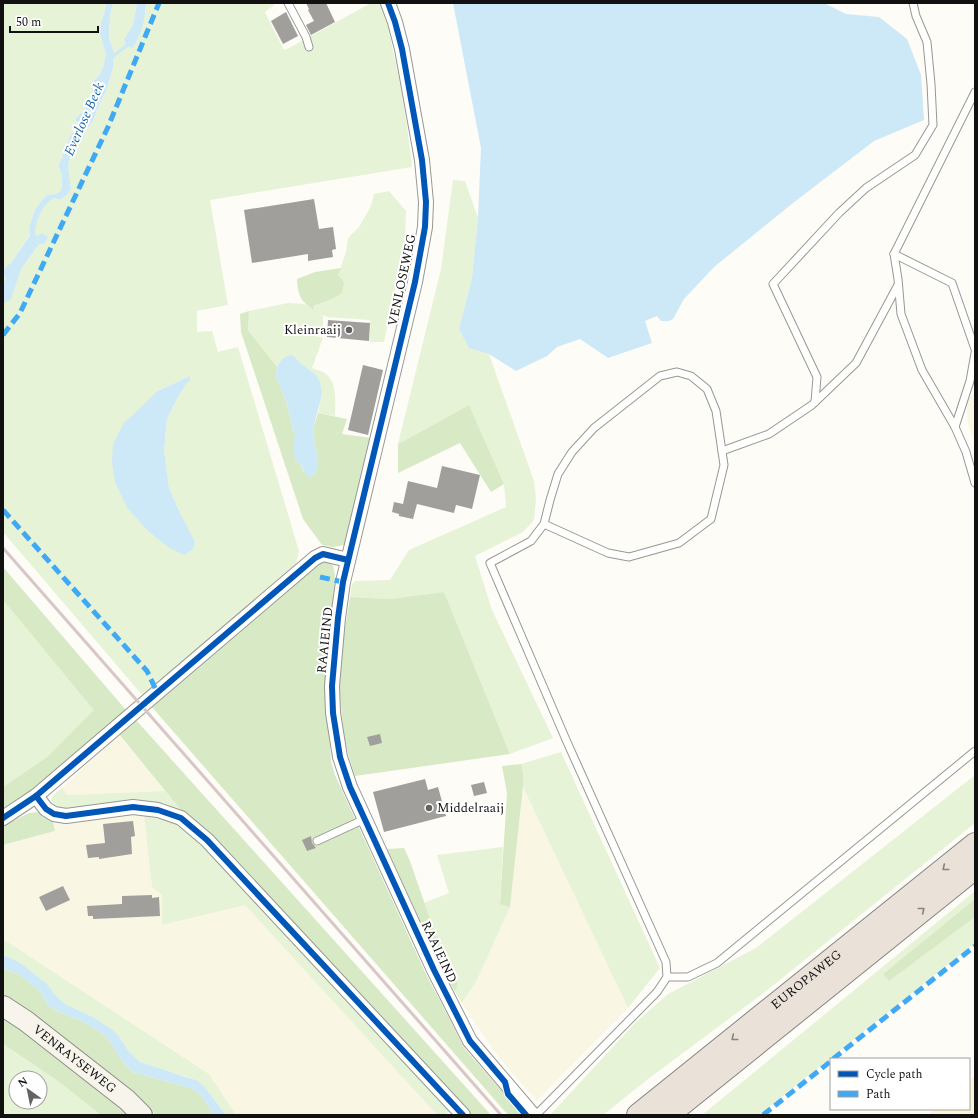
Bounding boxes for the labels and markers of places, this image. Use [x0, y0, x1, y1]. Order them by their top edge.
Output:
place label: Kleinraaij [284, 320, 341, 340]
marker: Kleinraaij [344, 325, 354, 335]
place label: Middelraaij [437, 798, 504, 818]
marker: Middelraaij [424, 803, 434, 813]

